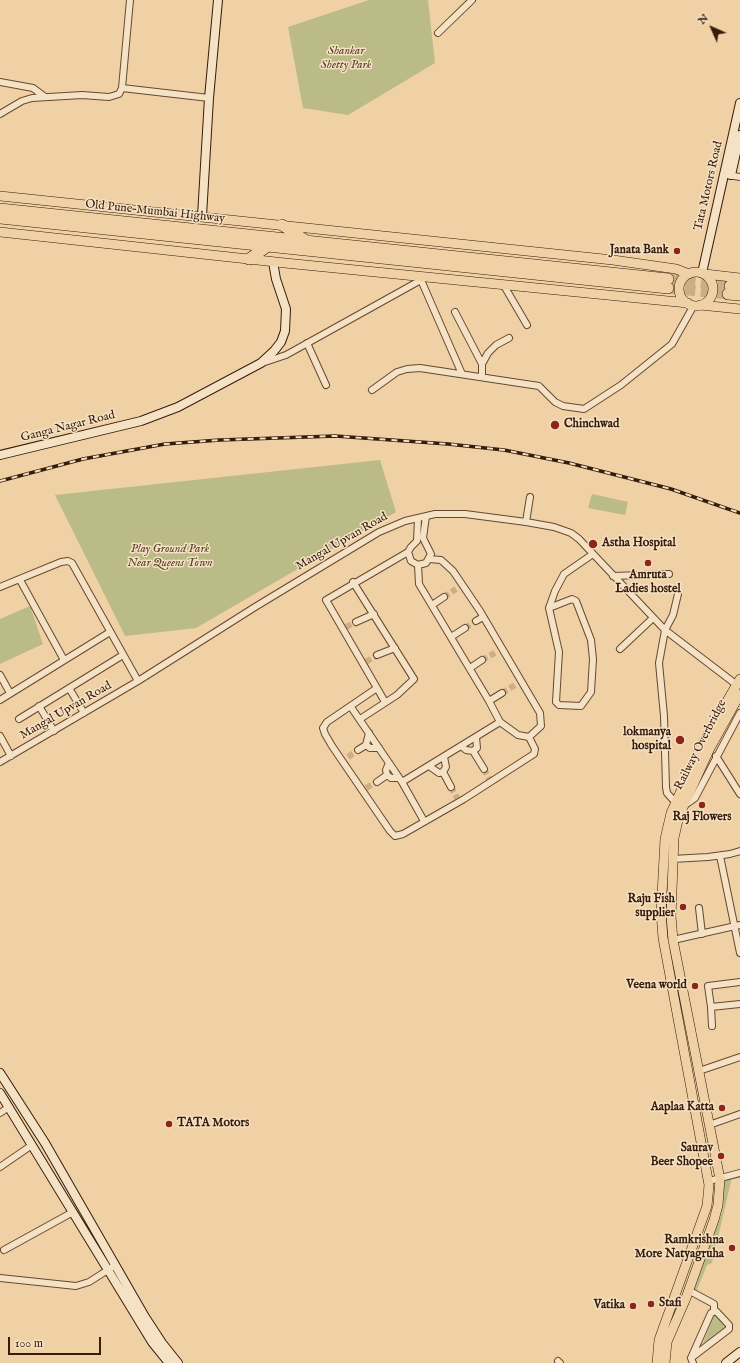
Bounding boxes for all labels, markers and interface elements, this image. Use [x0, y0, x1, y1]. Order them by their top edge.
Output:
north arrow [692, 8, 732, 48]
text: N [695, 11, 712, 28]
park label: Shankar Shetty Park [321, 45, 371, 73]
street label: Tata Motors Road [692, 140, 726, 232]
street label: Old Pune–Mumbai Highway [84, 198, 226, 226]
place label: Janata Bank [610, 244, 669, 258]
marker: Janata Bank [672, 246, 682, 256]
street label: Ganga Nagar Road [19, 408, 117, 446]
place label: Chinchwad [564, 418, 619, 432]
marker: Chinchwad [549, 419, 561, 431]
street label: Mangal Upvan Road [294, 510, 390, 574]
place label: Astha Hospital [602, 537, 676, 551]
marker: Astha Hospital [587, 538, 599, 550]
park label: Play Ground Park Near Queens Town [127, 543, 213, 571]
marker: Amruta Ladies hostel [643, 558, 653, 568]
place label: Amruta Ladies hostel [615, 569, 681, 597]
street label: Mangal Upvan Road [18, 679, 114, 743]
street label: Railway Overbridge [672, 697, 730, 793]
place label: lokmanya hospital [623, 726, 671, 754]
marker: lokmanya hospital [674, 734, 686, 746]
marker: Raj Flowers [697, 800, 707, 810]
place label: Raj Flowers [673, 811, 731, 825]
place label: Raju Fish supplier [628, 893, 675, 921]
marker: Raju Fish supplier [678, 902, 688, 912]
place label: Veena world [626, 979, 687, 993]
marker: Veena world [690, 981, 700, 991]
place label: Aaplaa Katta [651, 1101, 714, 1115]
marker: Aaplaa Katta [717, 1103, 727, 1113]
place label: TATA Motors [177, 1117, 249, 1131]
marker: TATA Motors [164, 1119, 174, 1129]
place label: Saurav Beer Shopee [651, 1142, 713, 1170]
marker: Saurav Beer Shopee [716, 1151, 726, 1161]
place label: Ramkrishna More Natyagruha [635, 1234, 724, 1262]
marker: Ramkrishna More Natyagruha [727, 1243, 737, 1253]
place label: Stafi [659, 1297, 681, 1311]
place label: Vatika [594, 1299, 625, 1313]
marker: Stafi [646, 1299, 656, 1309]
marker: Vatika [628, 1301, 638, 1311]
scale bar [10, 1329, 103, 1355]
text: 100 m [15, 1336, 43, 1351]

